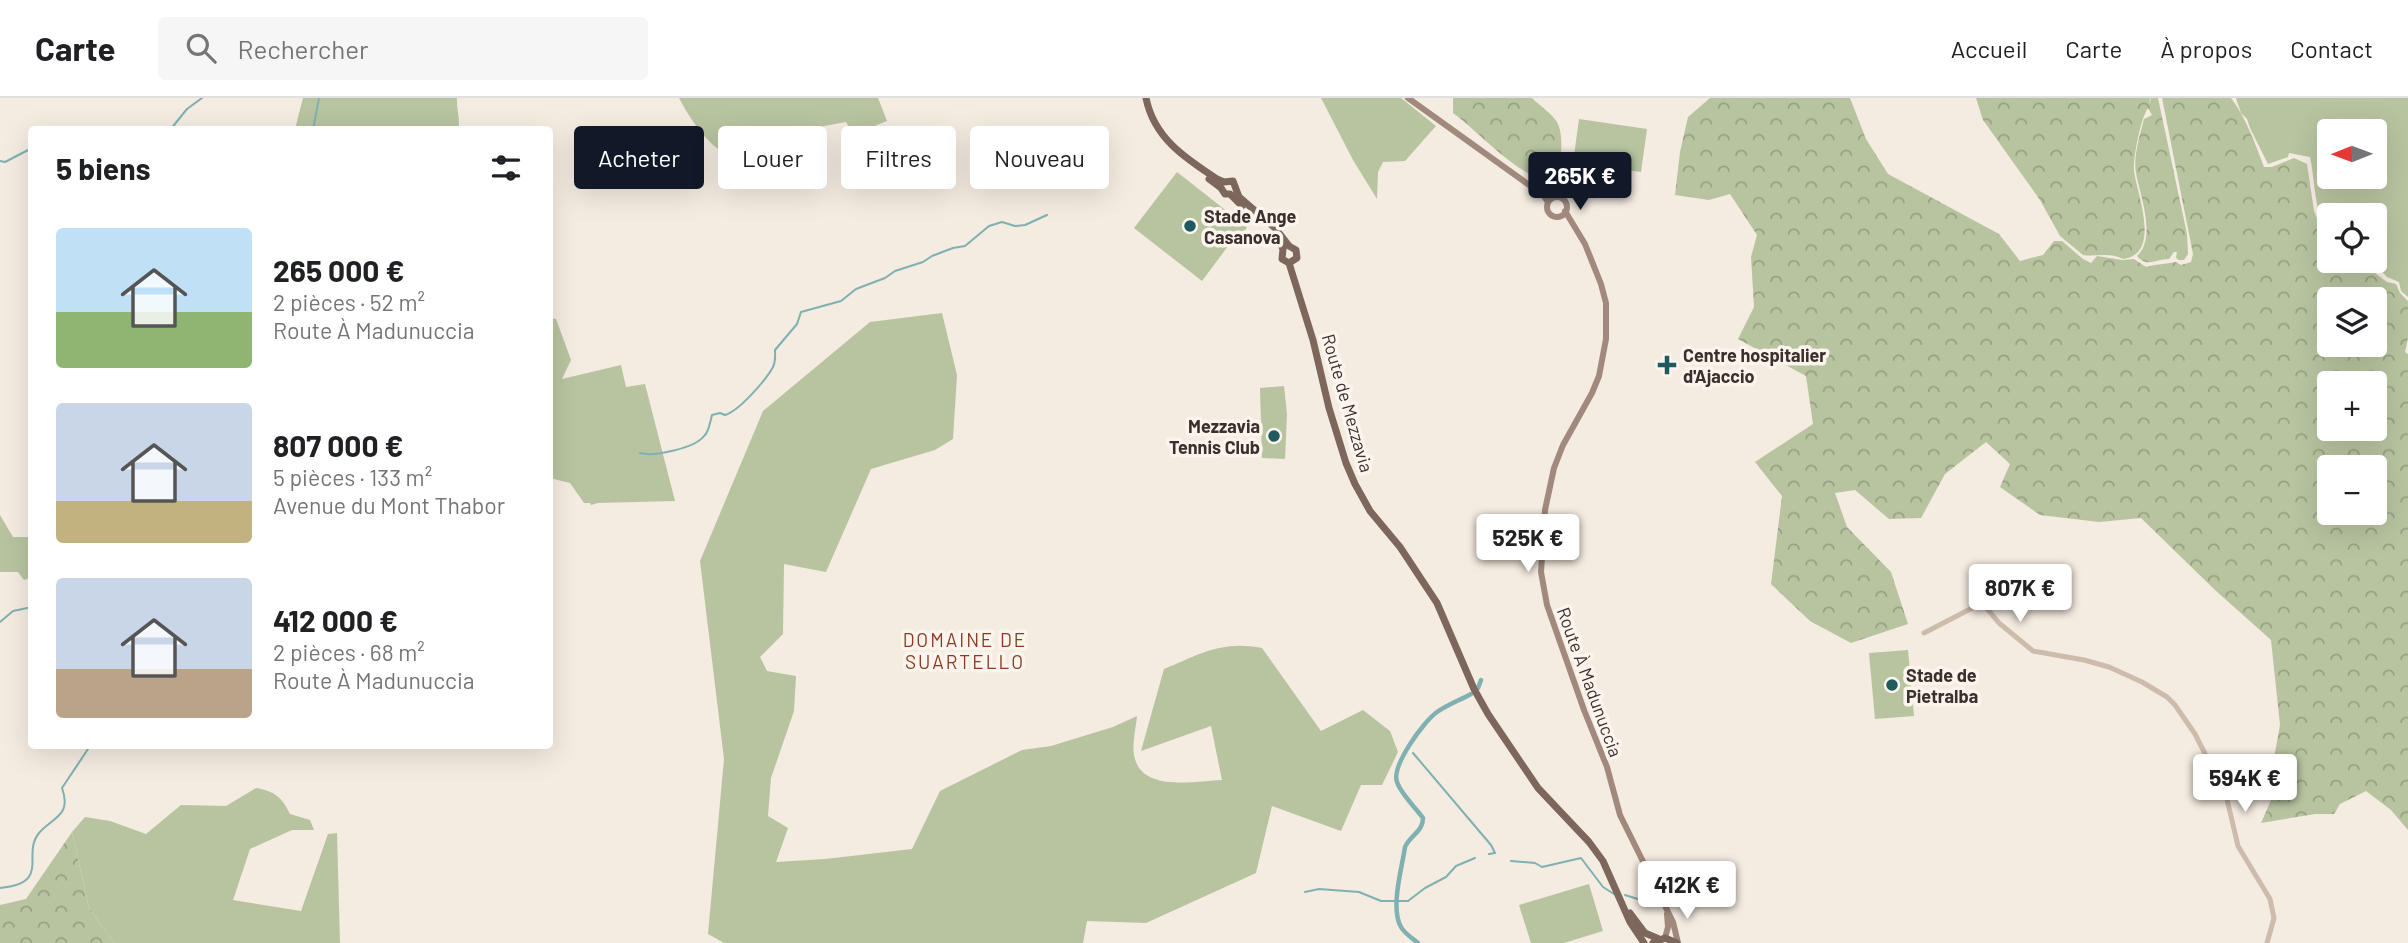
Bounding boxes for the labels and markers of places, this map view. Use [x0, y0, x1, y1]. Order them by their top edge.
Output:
pin: 265K € [1523, 152, 1637, 212]
place label: Stade Ange Casanova [1204, 205, 1297, 248]
marker: Stade Ange Casanova [1182, 218, 1198, 234]
place label: Centre hospitalier d'Ajaccio [1683, 344, 1826, 387]
marker: Centre hospitalier d'Ajaccio [1657, 355, 1677, 375]
place label: Mezzavia Tennis Club [1169, 415, 1260, 458]
marker: Mezzavia Tennis Club [1266, 428, 1282, 444]
pin: 525K € [1471, 514, 1585, 574]
pin: 807K € [1963, 564, 2077, 624]
place label: Stade de Pietralba [1906, 664, 1978, 707]
marker: Stade de Pietralba [1884, 677, 1900, 693]
pin: 594K € [2188, 754, 2302, 814]
pin: 412K € [1630, 862, 1744, 921]

